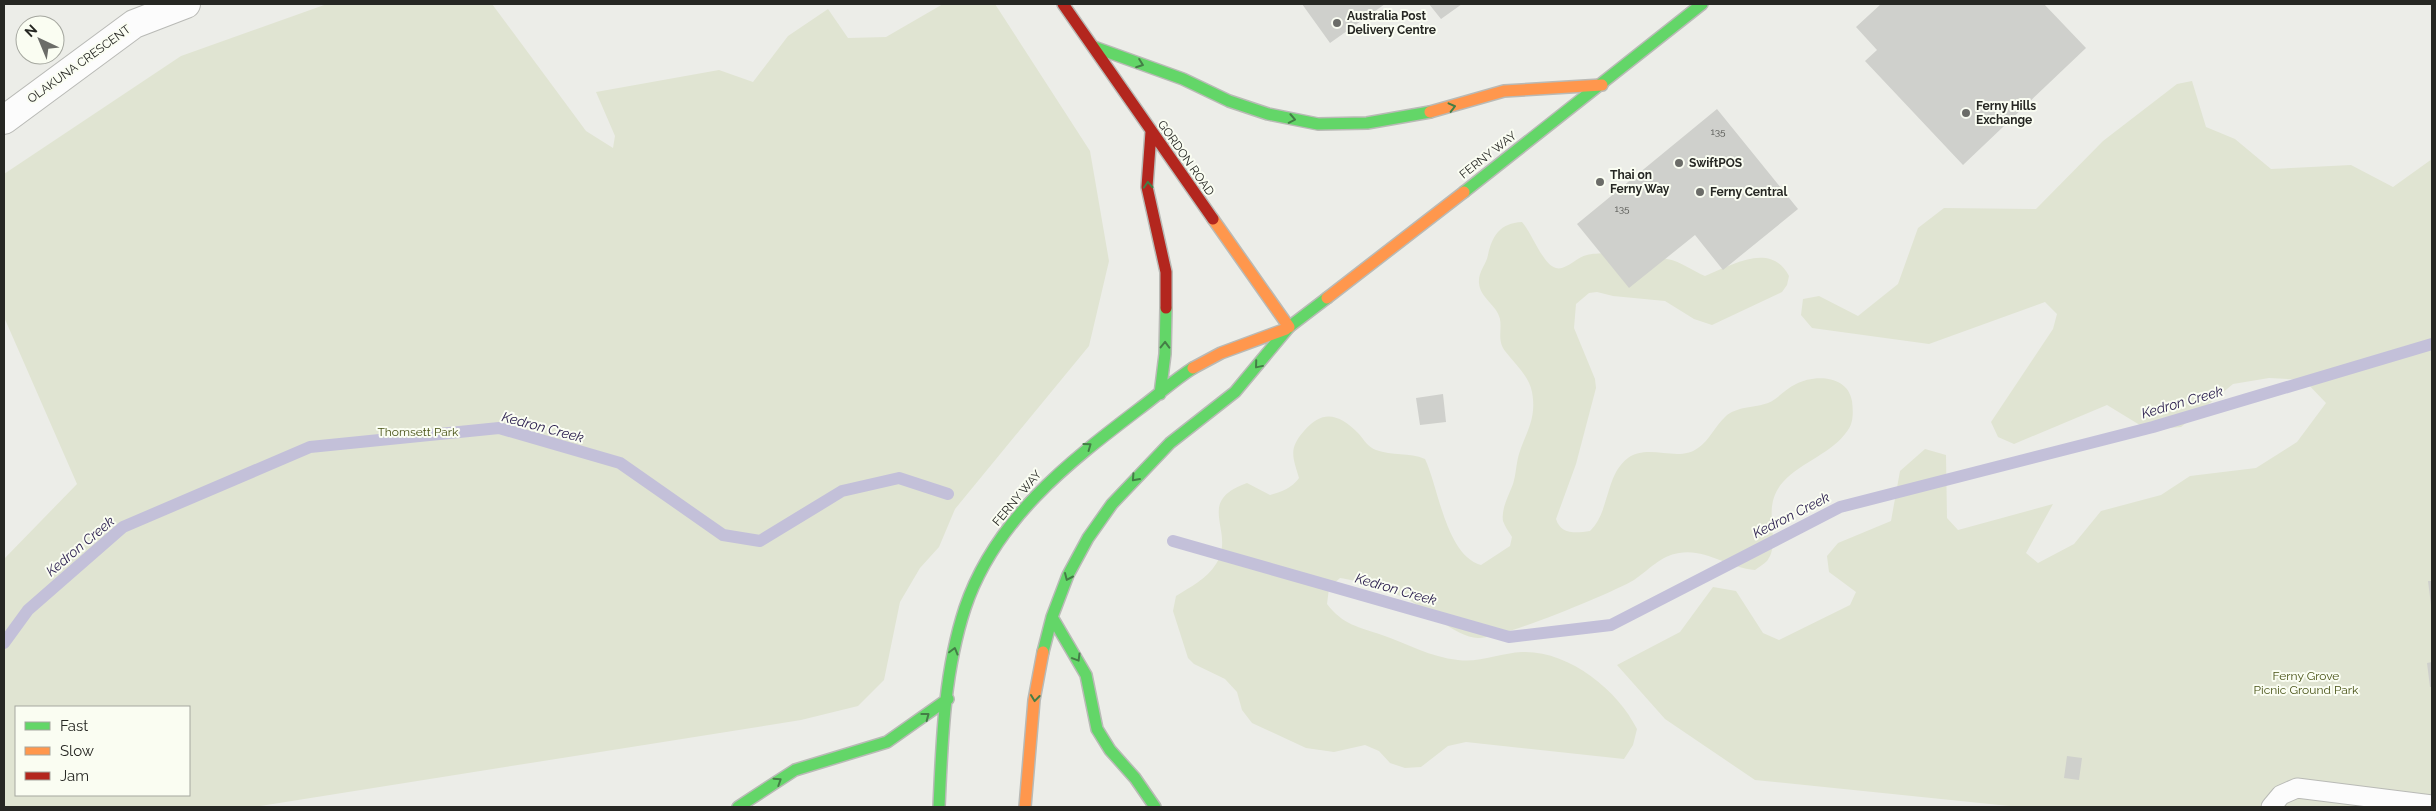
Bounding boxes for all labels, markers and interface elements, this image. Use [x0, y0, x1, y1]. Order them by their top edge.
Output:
place label: Australia Post Delivery Centre [1347, 9, 1436, 37]
north arrow [15, 15, 65, 65]
marker: Australia Post Delivery Centre [1331, 17, 1343, 29]
street label: OLAKUNA CRESCENT [25, 22, 133, 106]
one-way arrow [1135, 58, 1143, 68]
place label: Ferny Hills Exchange [1976, 99, 2036, 127]
one-way arrow [1448, 102, 1456, 112]
marker: Ferny Hills Exchange [1960, 107, 1972, 119]
one-way arrow [1287, 113, 1296, 124]
street label: GORDON ROAD [1155, 118, 1217, 199]
house number: 135 [1710, 126, 1726, 137]
street label: FERNY WAY [1457, 128, 1519, 182]
place label: SwiftPOS [1689, 156, 1742, 170]
marker: SwiftPOS [1673, 157, 1685, 169]
place label: Thai on Ferny Way [1610, 168, 1670, 196]
marker: Thai on Ferny Way [1594, 176, 1606, 188]
one-way arrow [1143, 180, 1154, 188]
place label: Ferny Central [1710, 185, 1787, 199]
marker: Ferny Central [1694, 186, 1706, 198]
house number: 135 [1614, 203, 1630, 214]
one-way arrow [1160, 341, 1170, 348]
one-way arrow [1254, 359, 1263, 368]
water label: Kedron Creek [2139, 383, 2225, 421]
water label: Kedron Creek [500, 408, 586, 446]
park label: Thomsett Park [378, 425, 459, 439]
one-way arrow [1082, 443, 1092, 452]
street label: FERNY WAY [990, 467, 1044, 529]
one-way arrow [1132, 472, 1141, 481]
water label: Kedron Creek [1750, 489, 1833, 541]
water label: Kedron Creek [43, 512, 118, 579]
water label: Kedron Creek [1353, 570, 1439, 608]
one-way arrow [1064, 571, 1074, 580]
one-way arrow [949, 647, 959, 655]
one-way arrow [1070, 653, 1080, 662]
park label: Ferny Grove Picnic Ground Park [2254, 669, 2359, 697]
one-way arrow [1030, 695, 1041, 703]
legend [15, 706, 190, 796]
one-way arrow [920, 713, 930, 722]
text: Fast [60, 717, 88, 735]
text: Slow [60, 742, 94, 760]
text: Jam [60, 767, 89, 785]
one-way arrow [773, 778, 782, 787]

